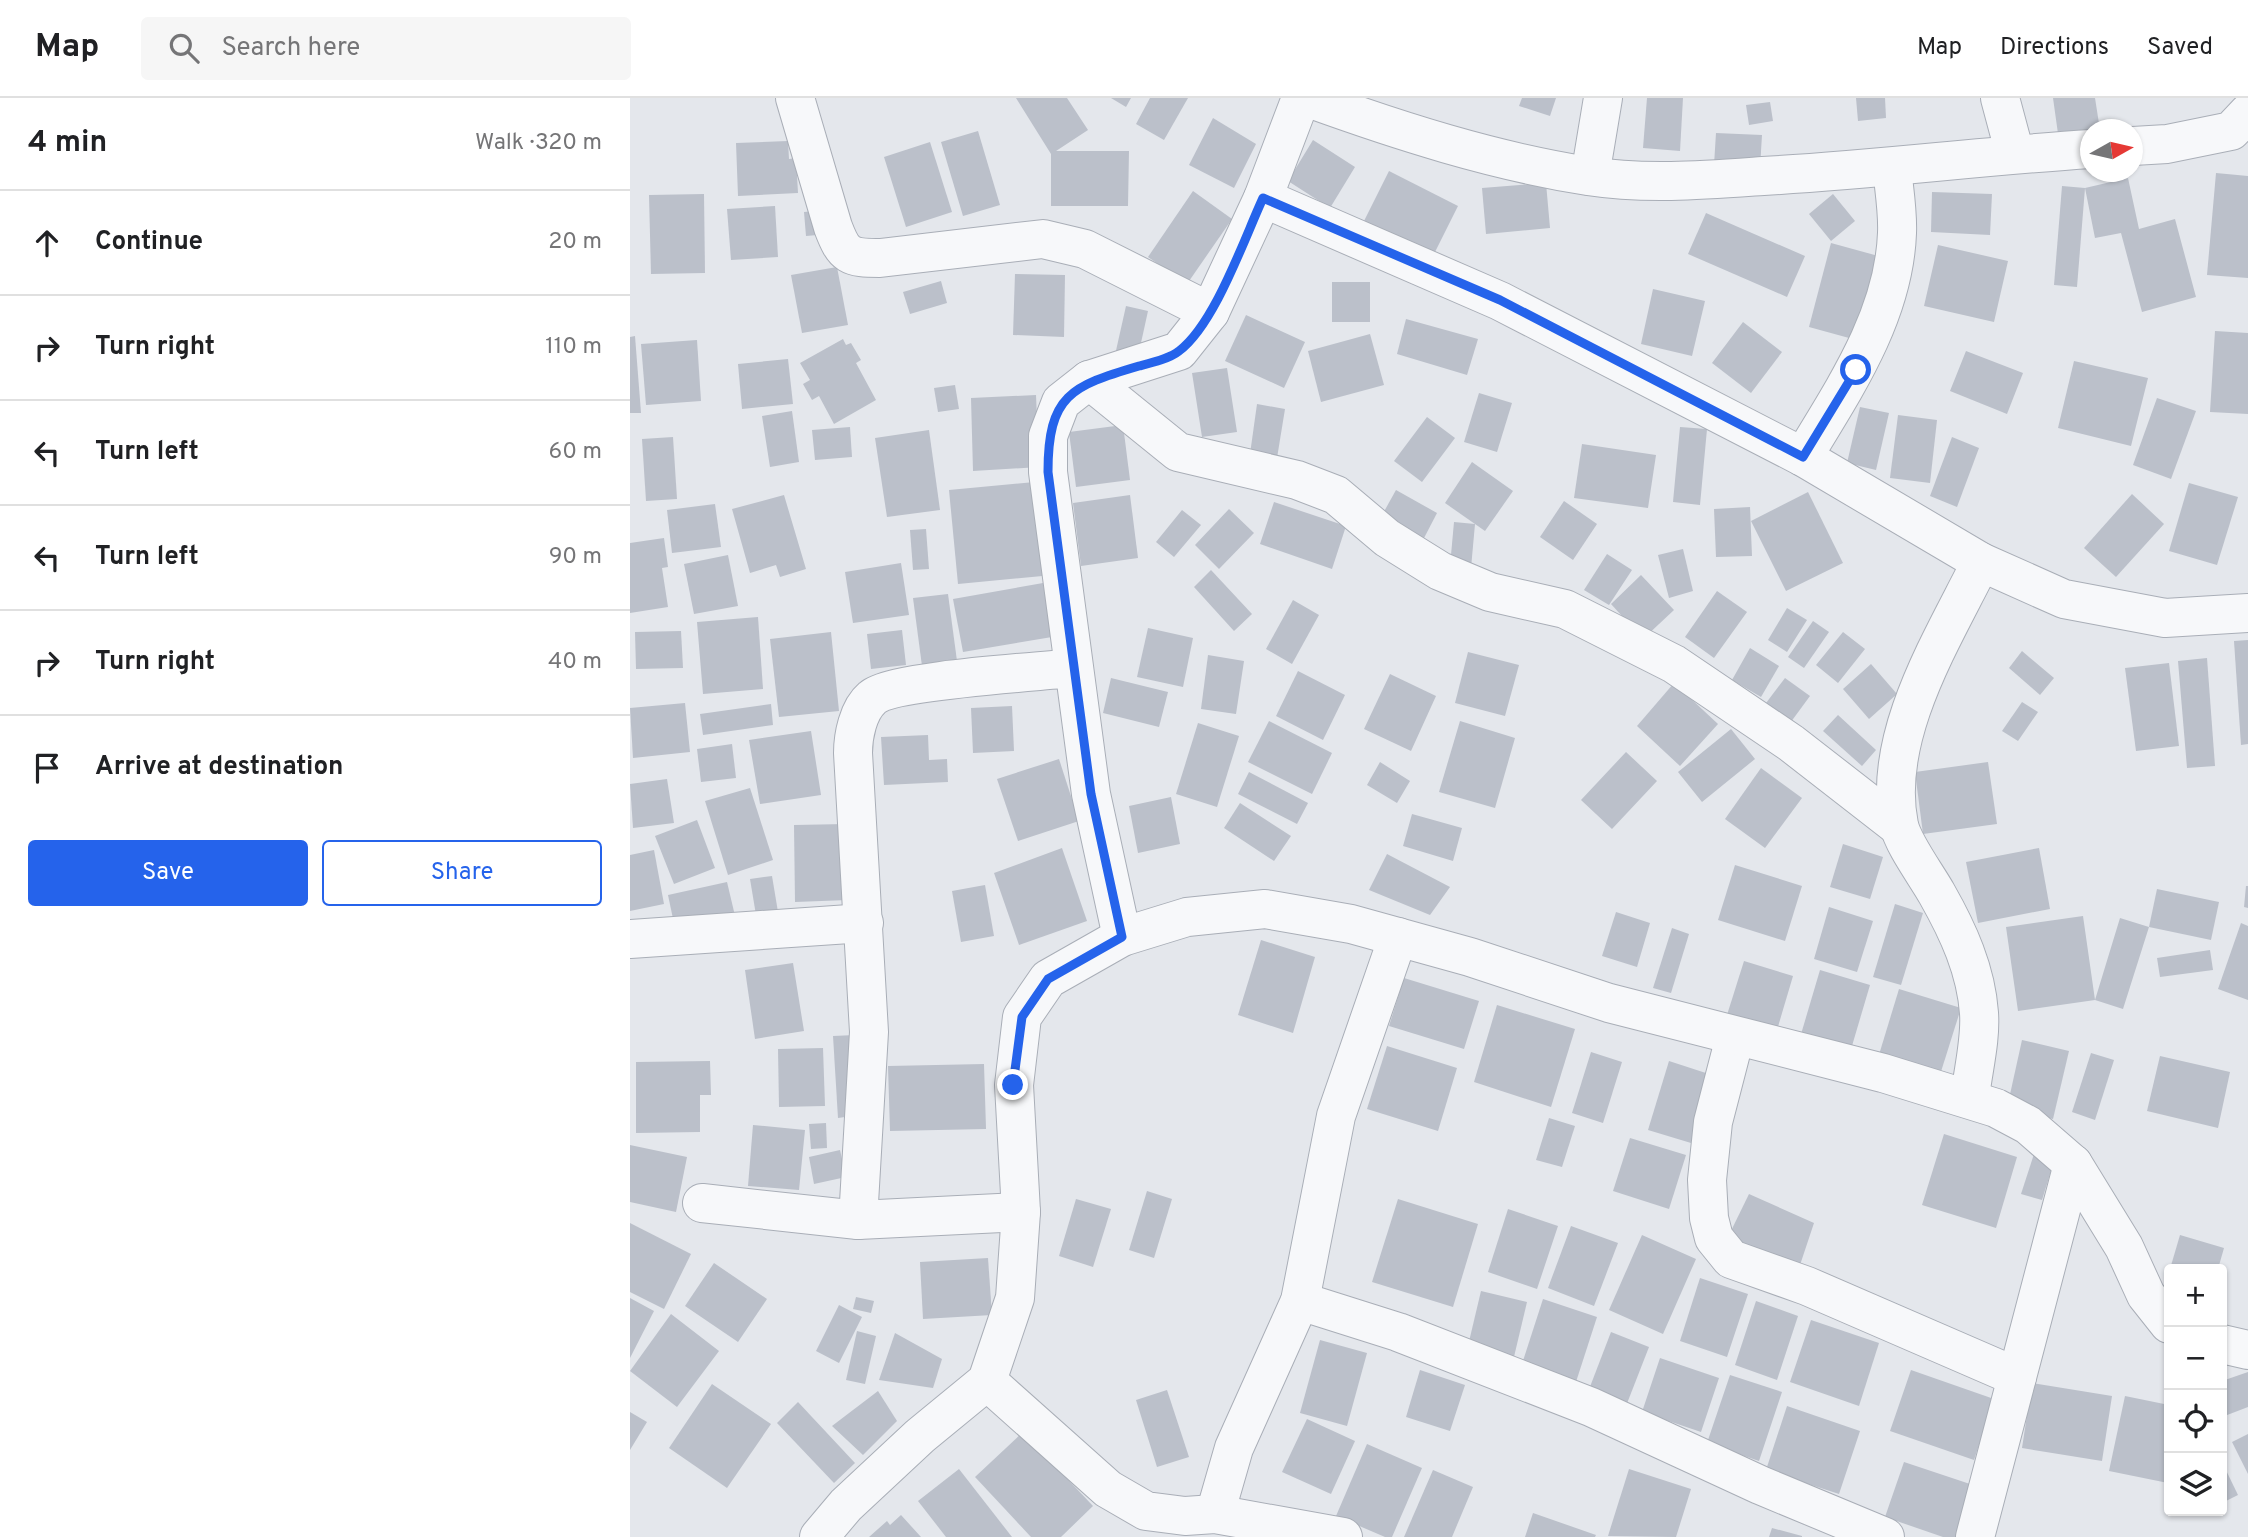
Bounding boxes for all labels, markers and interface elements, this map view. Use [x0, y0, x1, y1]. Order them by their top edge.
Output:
search box [141, 17, 631, 80]
text: Map [35, 27, 99, 69]
icon: search [165, 29, 203, 67]
text: Search here [221, 32, 360, 65]
text: Map [1917, 33, 1962, 63]
text: Directions [2000, 33, 2109, 63]
text: Saved [2147, 33, 2213, 63]
north arrow [2080, 119, 2143, 182]
text: 4 min [28, 125, 107, 162]
text: Walk · 320 m [475, 129, 602, 158]
icon: ahead [28, 224, 66, 262]
text: Continue [95, 226, 203, 259]
text: 20 m [548, 228, 602, 257]
icon: right [28, 329, 66, 367]
text: Turn right [95, 331, 215, 364]
text: 110 m [545, 333, 602, 362]
route start [1840, 354, 1871, 385]
icon: left [28, 434, 66, 472]
text: Turn left [95, 436, 199, 469]
text: 60 m [549, 438, 602, 467]
icon: left [28, 539, 66, 577]
text: Turn left [95, 541, 199, 574]
text: 90 m [549, 543, 602, 572]
icon: right [28, 644, 66, 682]
text: Turn right [95, 646, 215, 679]
text: 40 m [548, 648, 602, 677]
icon: arrive [28, 749, 66, 787]
text: Arrive at destination [95, 751, 343, 784]
button: Save [28, 840, 308, 906]
button: Share [322, 840, 602, 906]
route end [997, 1069, 1028, 1100]
map controls [2164, 1264, 2227, 1516]
button: + [2164, 1264, 2227, 1327]
button: − [2164, 1327, 2227, 1390]
button: locate [2164, 1390, 2227, 1453]
button: layers [2164, 1453, 2227, 1516]

